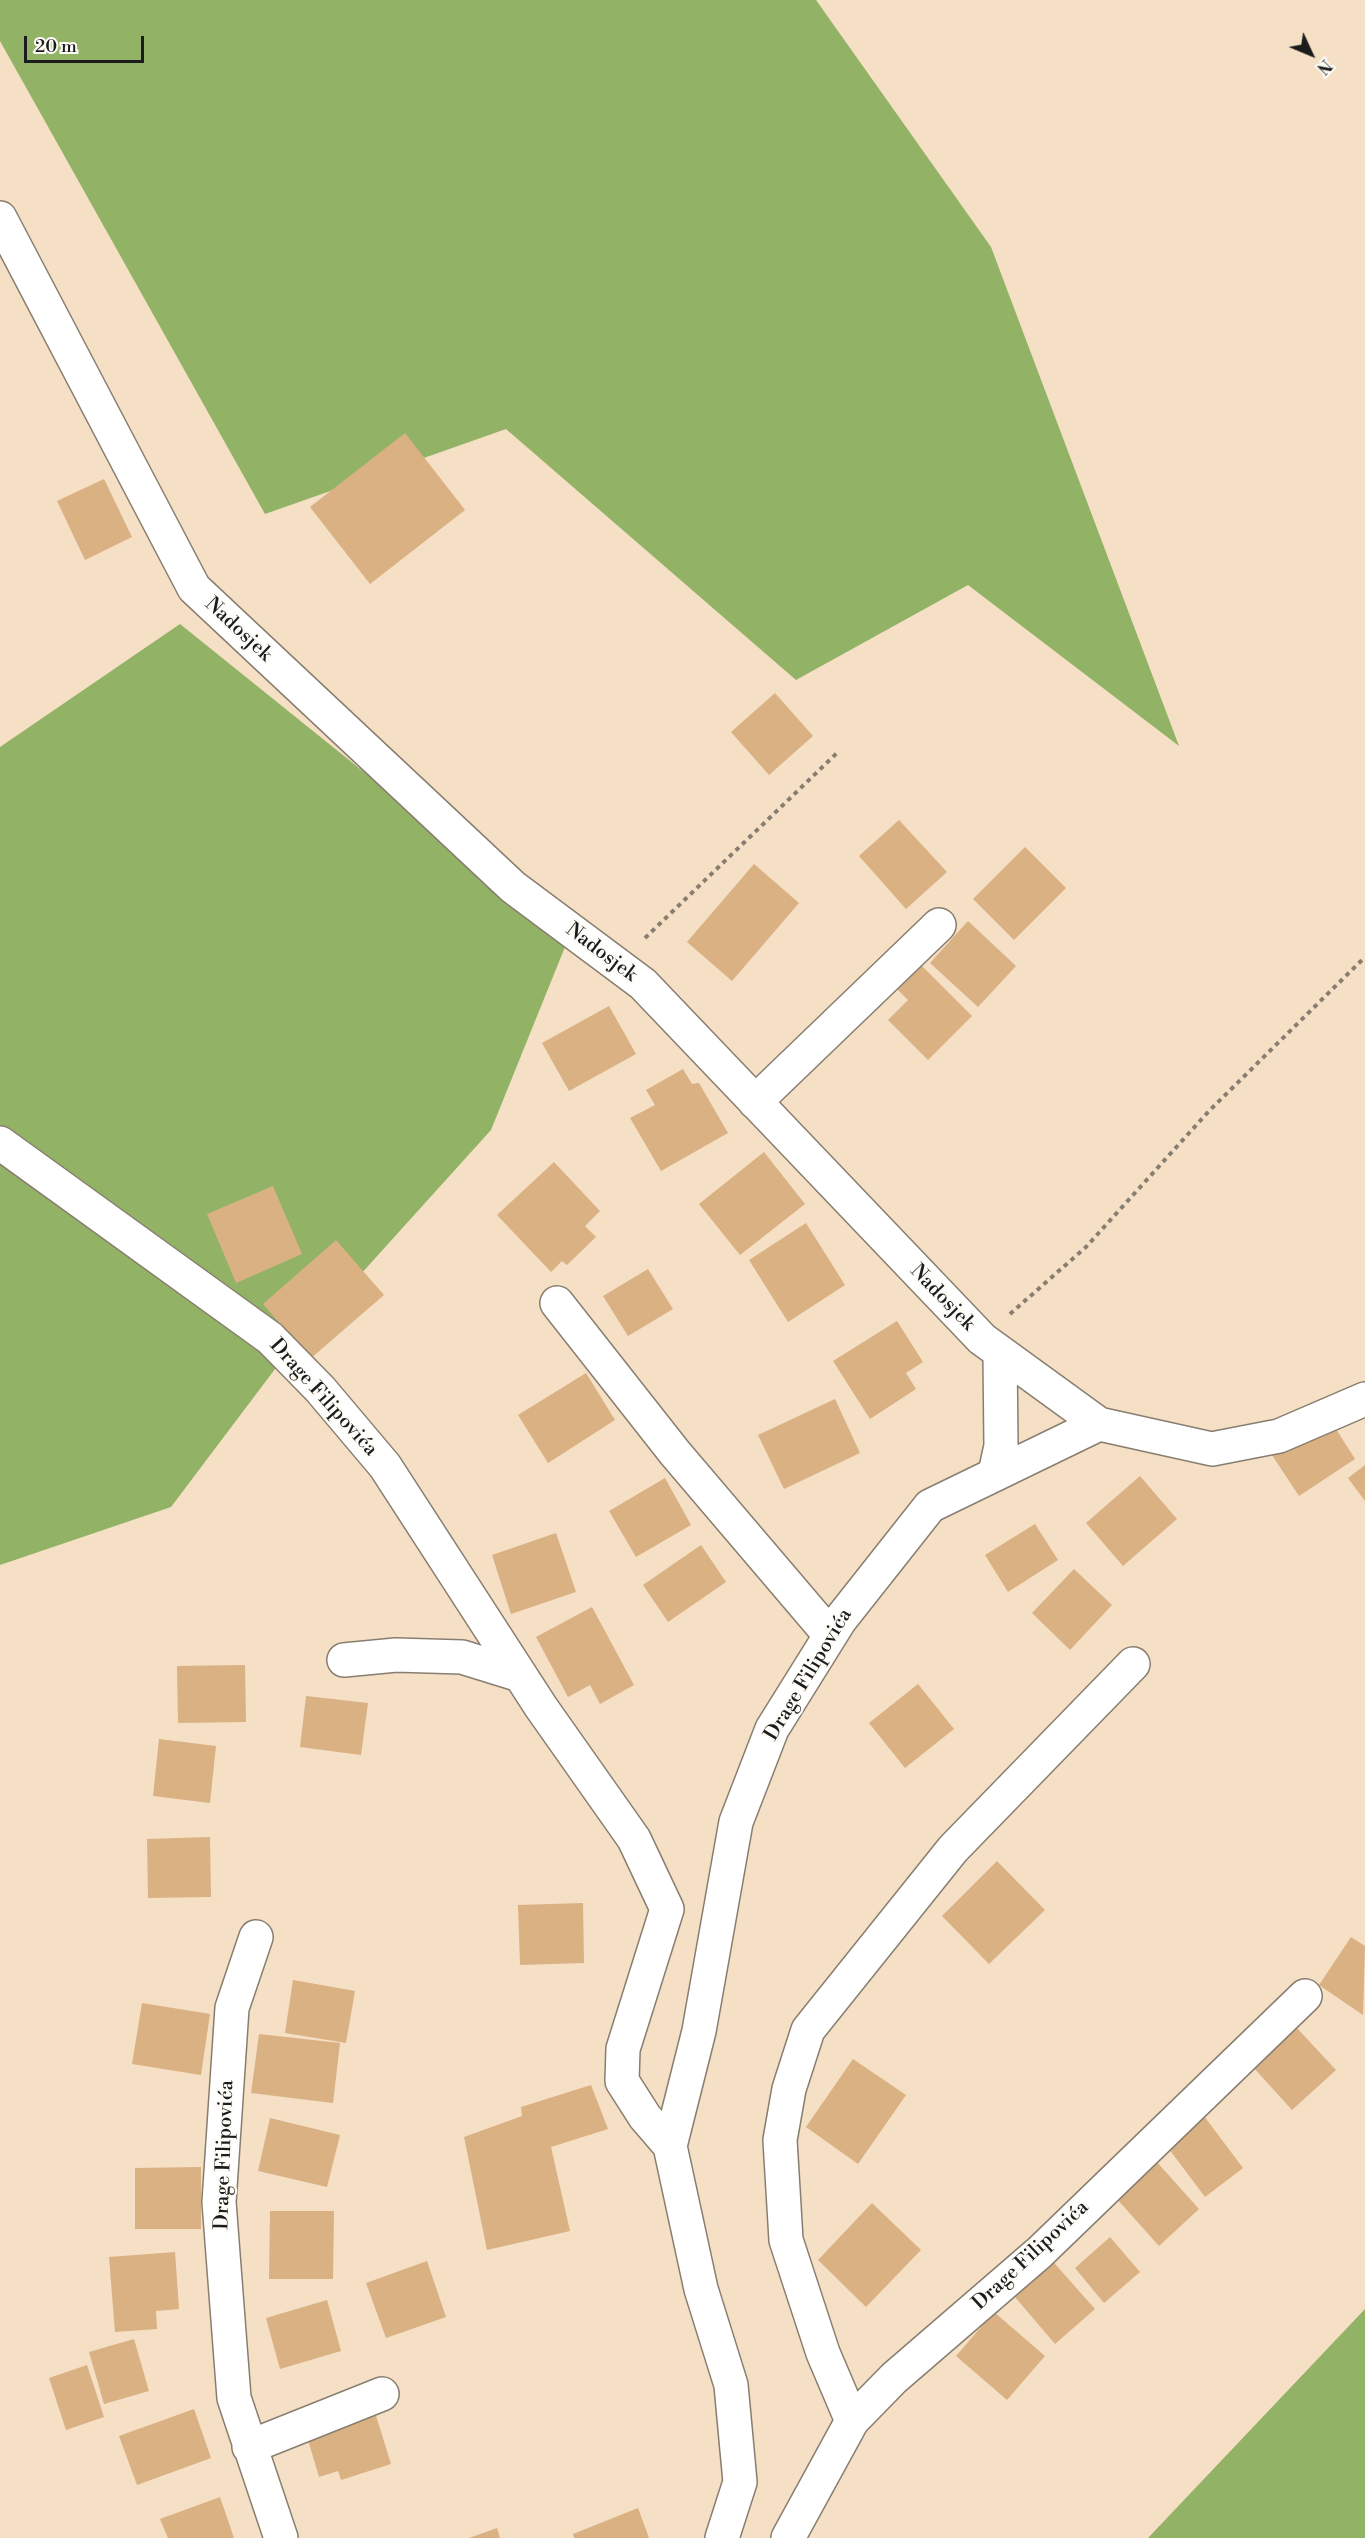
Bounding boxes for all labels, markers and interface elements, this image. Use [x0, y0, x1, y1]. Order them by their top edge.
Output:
scale bar [27, 24, 147, 62]
north arrow [1281, 24, 1341, 84]
text: 20 m [35, 35, 77, 58]
text: N [1312, 55, 1336, 78]
street label: Nadosjek [199, 593, 277, 667]
street label: Nadosjek [561, 918, 641, 988]
street label: Nadosjek [904, 1260, 980, 1336]
street label: Drage Filipovića [264, 1334, 382, 1462]
street label: Drage Filipovića [760, 1605, 858, 1745]
street label: Drage Filipovića [210, 2080, 240, 2230]
street label: Drage Filipovića [968, 2196, 1094, 2316]

